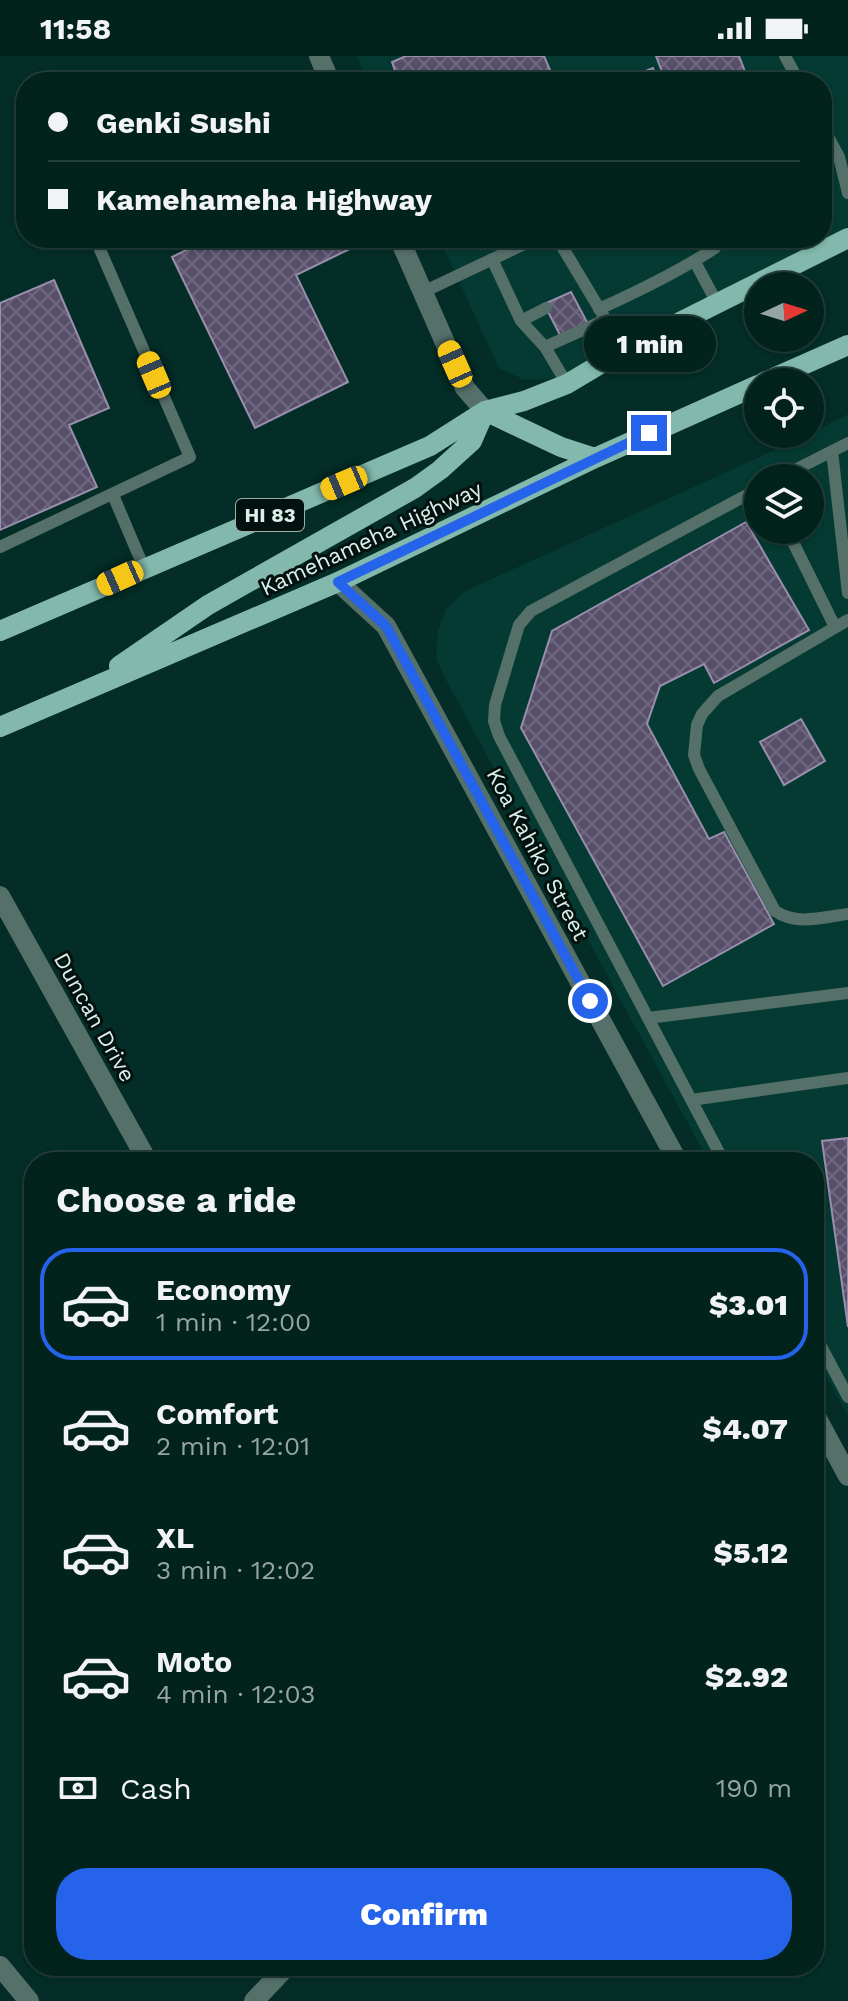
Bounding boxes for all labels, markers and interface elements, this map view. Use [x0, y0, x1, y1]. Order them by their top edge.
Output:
text: 11:58 [40, 11, 111, 46]
text: Genki Sushi [96, 105, 271, 140]
text: Kamehameha Highway [96, 182, 432, 217]
north arrow [744, 272, 824, 352]
map controls [744, 272, 824, 544]
callout: 1 min [583, 317, 715, 373]
text: 1 min [617, 329, 683, 359]
car [434, 337, 476, 391]
car [134, 348, 174, 402]
button: locate [744, 368, 824, 448]
route end [631, 415, 667, 451]
car [317, 463, 371, 503]
button: layers [744, 464, 824, 544]
street label: Kamehameha Highway [256, 476, 487, 601]
road number: HI 83 [236, 499, 304, 531]
car [93, 557, 147, 599]
street label: Koa Kahiko Street [482, 764, 593, 945]
street label: Duncan Drive [49, 948, 140, 1086]
route start [572, 983, 608, 1019]
text: Choose a ride [56, 1179, 296, 1221]
icon: car [60, 1268, 132, 1340]
text: Economy [156, 1272, 291, 1307]
text: $3.01 [709, 1287, 788, 1322]
text: 1 min · 12:00 [156, 1307, 311, 1337]
icon: car [60, 1392, 132, 1464]
text: Comfort [156, 1396, 278, 1431]
text: $4.07 [703, 1411, 788, 1446]
text: 2 min · 12:01 [156, 1431, 310, 1461]
icon: car [60, 1516, 132, 1588]
text: XL [156, 1520, 194, 1555]
text: $5.12 [714, 1535, 788, 1570]
text: 3 min · 12:02 [156, 1555, 315, 1585]
icon: car [60, 1640, 132, 1712]
text: Moto [156, 1644, 232, 1679]
text: $2.92 [705, 1659, 788, 1694]
text: 4 min · 12:03 [156, 1679, 315, 1709]
icon: cash [56, 1766, 100, 1810]
text: Cash [120, 1771, 192, 1806]
text: 190 m [716, 1773, 792, 1803]
button: Confirm [56, 1868, 792, 1960]

